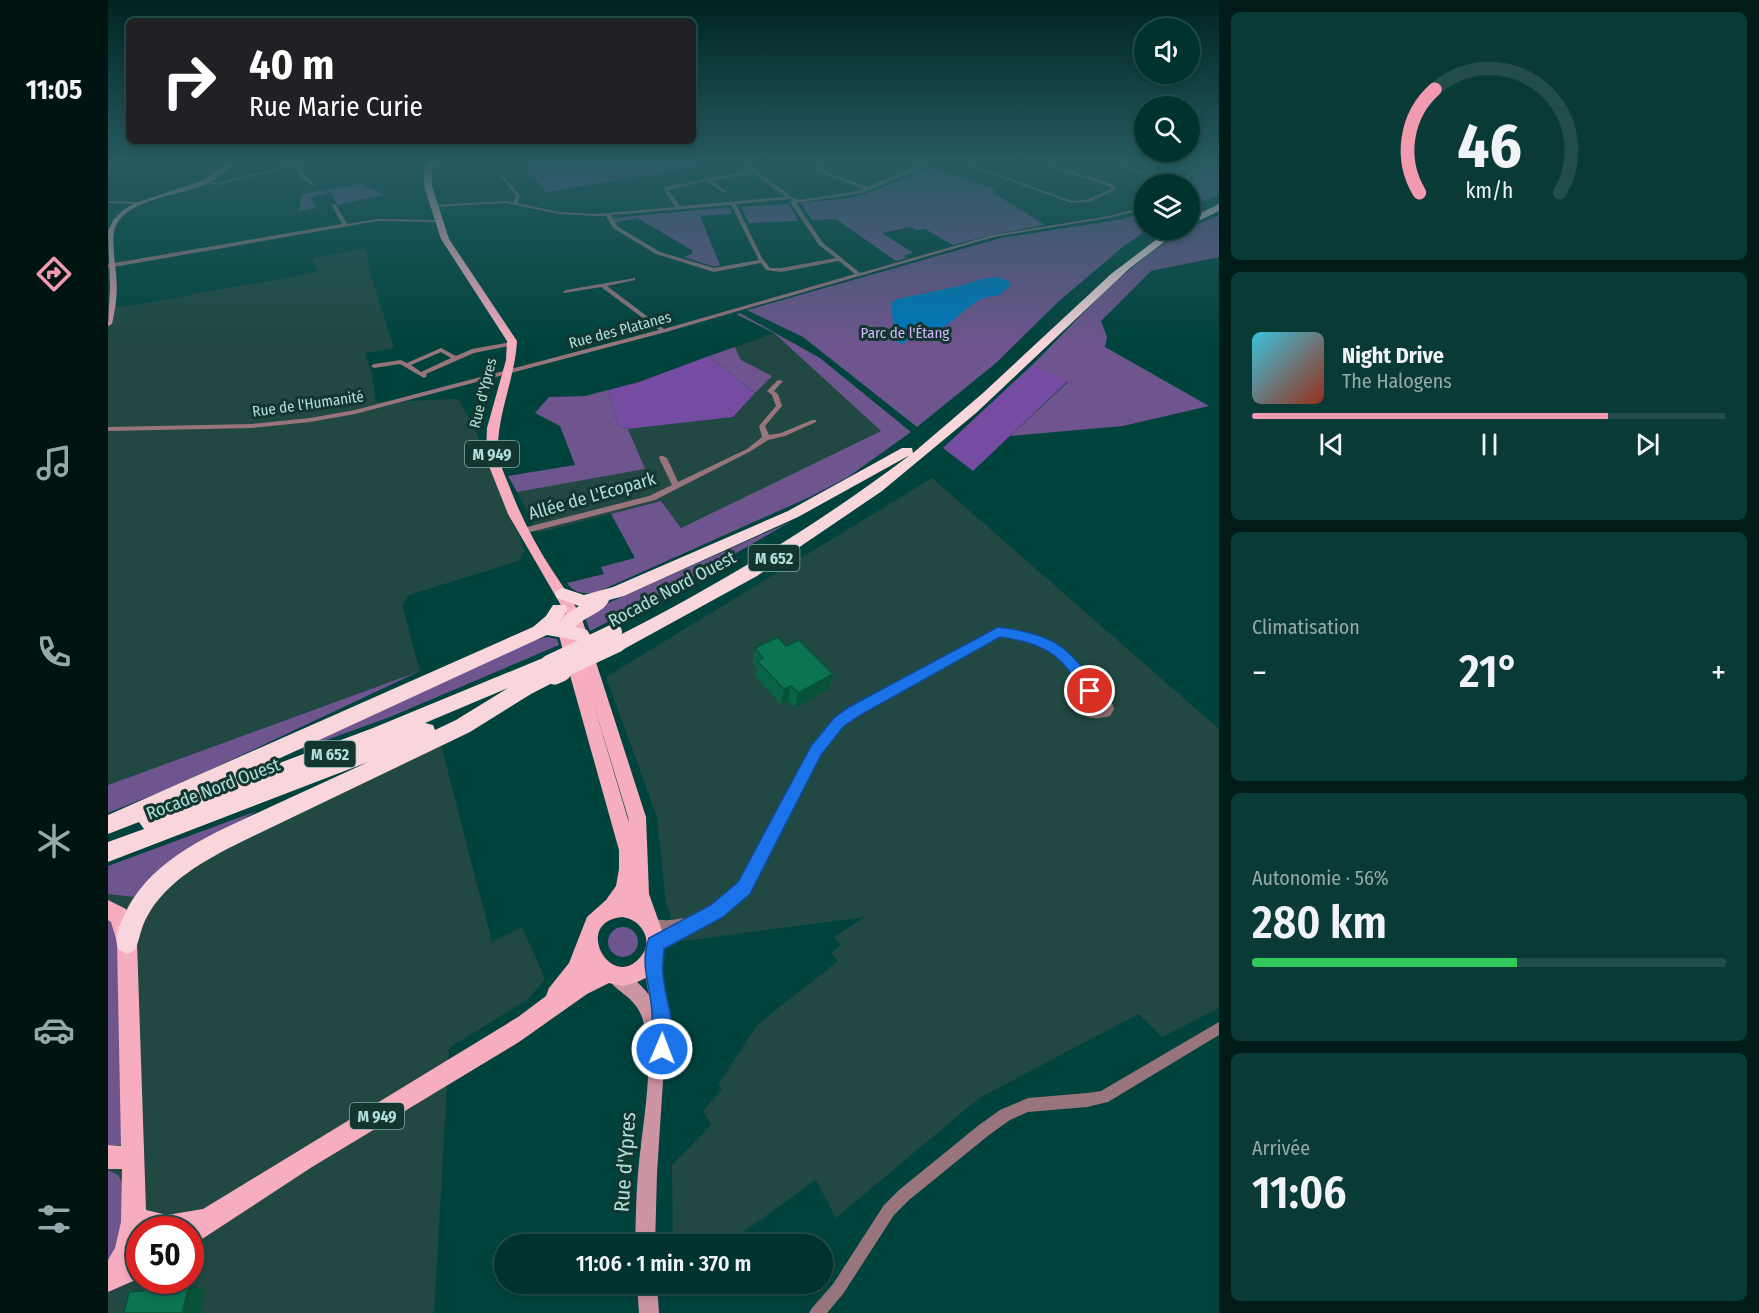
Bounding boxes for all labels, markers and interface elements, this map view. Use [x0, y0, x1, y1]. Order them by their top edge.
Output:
map controls [1134, 18, 1200, 240]
button: sound [1134, 18, 1200, 84]
text: 40 m [249, 40, 334, 90]
icon: right [150, 42, 228, 120]
text: 11:05 [26, 74, 82, 106]
text: Rue Marie Curie [249, 91, 423, 123]
button: search [1134, 96, 1200, 162]
text: 46 [1457, 109, 1521, 184]
button: layers [1134, 174, 1200, 240]
text: km/h [1465, 178, 1513, 204]
icon: directions [33, 253, 75, 295]
street label: Rue des Platanes [567, 308, 673, 352]
park label: Parc de l'Étang [861, 324, 949, 342]
text: Night Drive [1342, 342, 1444, 369]
street label: Rue d'Ypres [466, 356, 500, 430]
text: The Halogens [1342, 369, 1452, 393]
street label: Rue de l'Humanité [251, 387, 365, 421]
icon: previous [1315, 428, 1348, 461]
icon: pause [1473, 428, 1506, 461]
icon: next [1631, 428, 1664, 461]
road number: M 949 [465, 441, 519, 467]
icon: music [33, 442, 75, 484]
street label: Allée de L'Ecopark [526, 467, 659, 525]
road number: M 652 [748, 545, 800, 571]
street label: Rocade Nord Ouest [604, 546, 740, 632]
text: Climatisation [1252, 615, 1360, 639]
icon: phone [33, 631, 75, 673]
text: 21° [1459, 645, 1519, 699]
text: − [1252, 653, 1267, 693]
text: + [1711, 653, 1726, 693]
pin [1064, 665, 1115, 716]
icon: arrive [1073, 674, 1106, 707]
road number: M 652 [304, 741, 356, 767]
street label: Rocade Nord Ouest [143, 753, 283, 825]
icon: climate [33, 820, 75, 862]
text: Autonomie · 56% [1252, 866, 1389, 890]
text: 280 km [1252, 896, 1387, 950]
icon: car [33, 1009, 75, 1051]
position arrow [630, 1017, 694, 1081]
road number: M 949 [350, 1103, 404, 1129]
street label: Rue d'Ypres [609, 1111, 641, 1213]
text: Arrivée [1252, 1136, 1310, 1160]
text: 11:06 [1252, 1166, 1346, 1220]
icon: filters [33, 1198, 75, 1240]
speed limit sign: 50 [126, 1216, 204, 1294]
text: 11:06 · 1 min · 370 m [576, 1250, 751, 1277]

